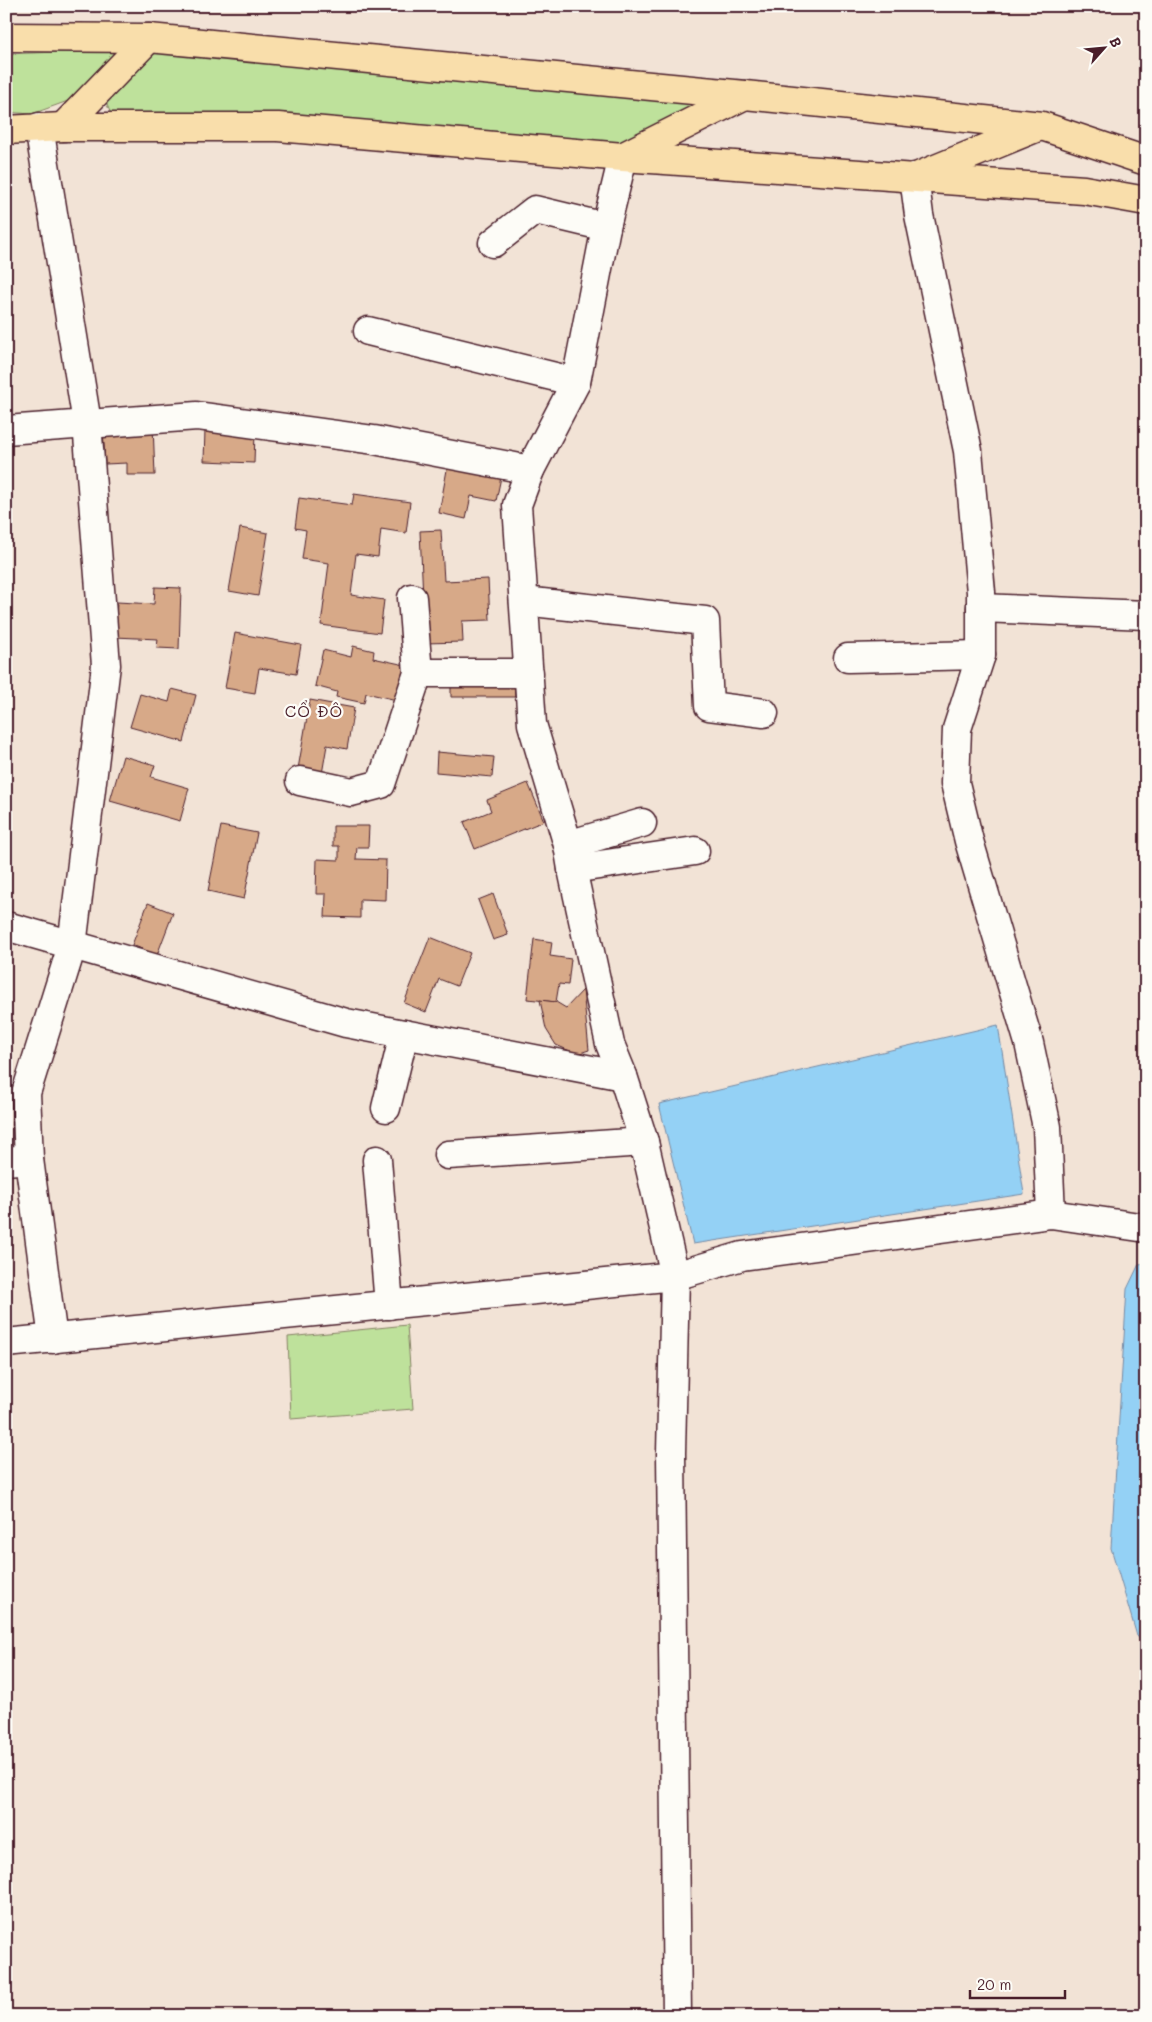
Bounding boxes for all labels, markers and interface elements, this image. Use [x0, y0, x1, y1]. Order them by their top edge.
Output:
north arrow [1080, 22, 1130, 72]
text: B [1105, 33, 1127, 50]
district label: CỔ ĐÔ [285, 700, 343, 721]
scale bar [970, 1967, 1064, 1999]
text: 20 m [977, 1974, 1011, 1994]

